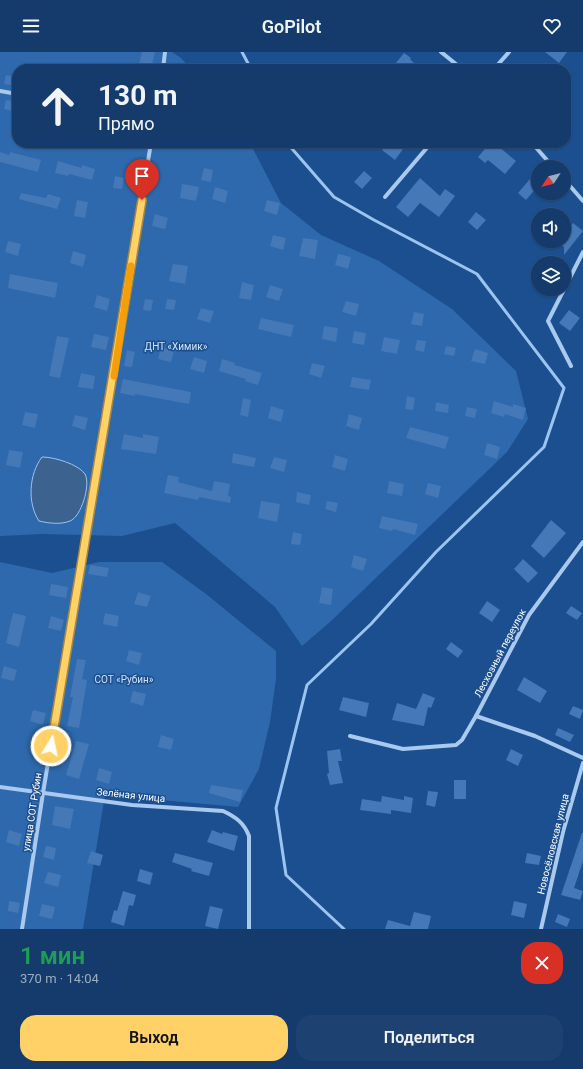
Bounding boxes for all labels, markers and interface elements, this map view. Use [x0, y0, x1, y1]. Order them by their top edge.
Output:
icon: menu [20, 15, 42, 37]
icon: heart [541, 15, 563, 37]
text: GoPilot [262, 16, 321, 37]
text: 130 m [98, 79, 177, 112]
icon: ahead [32, 80, 84, 132]
text: Прямо [98, 113, 154, 134]
pin [125, 159, 159, 200]
north arrow [531, 160, 571, 200]
map controls [531, 160, 571, 296]
icon: arrive [131, 165, 153, 187]
button: sound [531, 208, 571, 248]
button: layers [531, 256, 571, 296]
park label: ДНТ «Химик» [145, 341, 208, 352]
street label: Лесхозный переулок [472, 606, 528, 699]
park label: СОТ «Рубин» [95, 674, 154, 685]
position arrow [30, 725, 72, 767]
street label: улица СОТ Рубин [20, 772, 44, 852]
street label: Зелёная улица [96, 786, 166, 804]
street label: Новосёловская улица [535, 792, 571, 896]
text: 1 мин [20, 942, 85, 970]
button: close [521, 942, 563, 984]
text: 370 m · 14:04 [20, 971, 99, 986]
button: Выход [20, 1015, 288, 1061]
button: Поделиться [296, 1015, 563, 1061]

